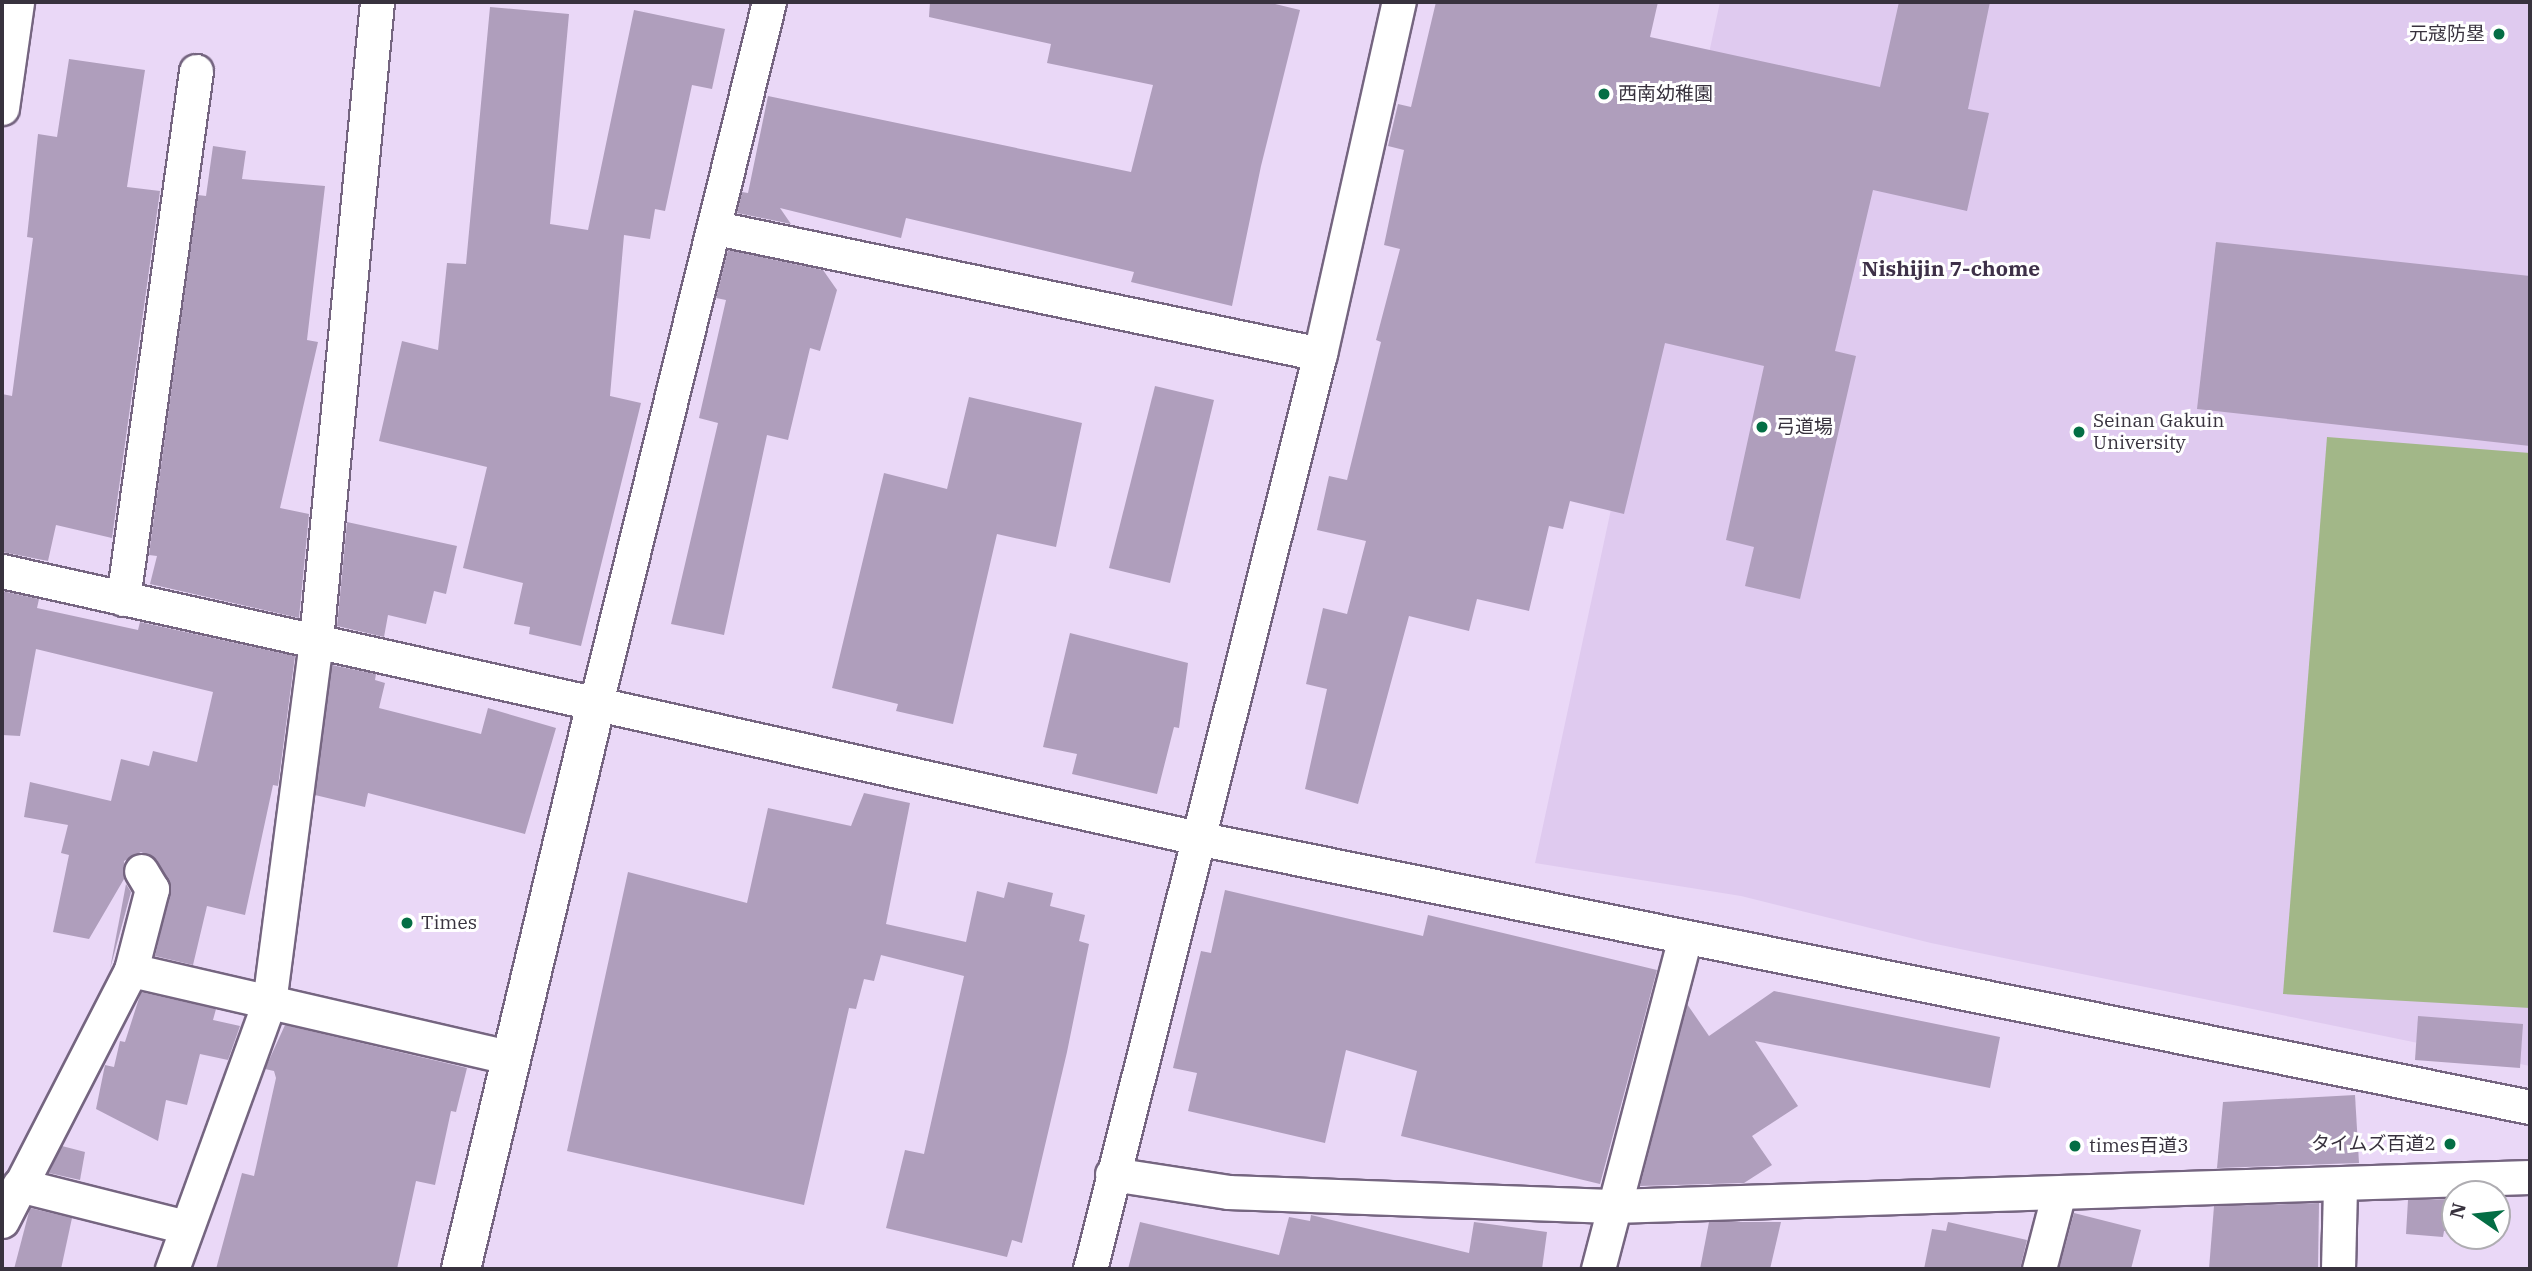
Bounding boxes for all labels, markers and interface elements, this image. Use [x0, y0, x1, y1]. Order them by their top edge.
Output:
place label: 元寇防塁 [2409, 23, 2485, 45]
marker: 元寇防塁 [2491, 26, 2507, 42]
place label: 西南幼稚園 [1618, 83, 1713, 105]
marker: 西南幼稚園 [1596, 86, 1612, 102]
district label: Nishijin 7-chome [1862, 255, 2040, 281]
place label: Seinan Gakuin University [2093, 410, 2224, 454]
place label: 弓道場 [1776, 416, 1833, 438]
marker: 弓道場 [1754, 419, 1770, 435]
marker: Seinan Gakuin University [2071, 424, 2087, 440]
place label: Times [421, 912, 477, 934]
marker: Times [399, 915, 415, 931]
place label: タイムズ百道2 [2311, 1133, 2436, 1155]
place label: times百道3 [2089, 1135, 2189, 1157]
marker: タイムズ百道2 [2442, 1136, 2458, 1152]
marker: times百道3 [2067, 1138, 2083, 1154]
north arrow [2441, 1180, 2511, 1250]
text: N [2444, 1200, 2471, 1221]

